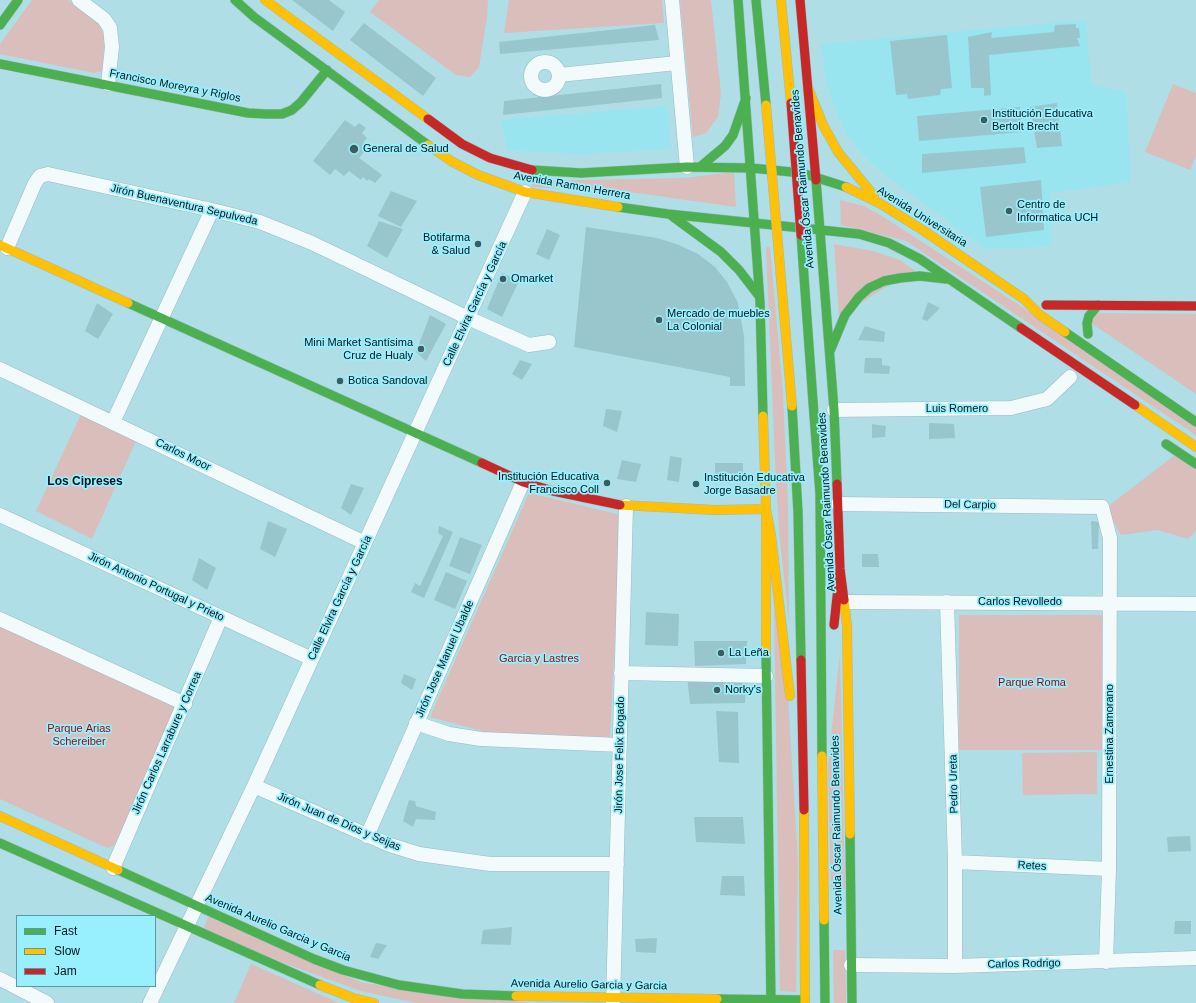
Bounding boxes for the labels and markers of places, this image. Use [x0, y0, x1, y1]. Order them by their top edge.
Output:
place label: Institución Educativa Bertolt Brecht [992, 107, 1093, 133]
marker: Institución Educativa Bertolt Brecht [979, 115, 989, 125]
place label: General de Salud [363, 142, 449, 156]
marker: General de Salud [348, 143, 360, 155]
place label: Centro de Informatica UCH [1017, 198, 1098, 224]
marker: Centro de Informatica UCH [1004, 206, 1014, 216]
place label: Botifarma & Salud [423, 231, 470, 257]
marker: Botifarma & Salud [473, 239, 483, 249]
place label: Omarket [511, 272, 553, 286]
marker: Omarket [498, 274, 508, 284]
place label: Mercado de muebles La Colonial [667, 307, 770, 333]
marker: Mercado de muebles La Colonial [654, 315, 664, 325]
place label: Mini Market Santísima Cruz de Hualy [304, 336, 413, 362]
marker: Mini Market Santísima Cruz de Hualy [416, 344, 426, 354]
place label: Botica Sandoval [348, 374, 427, 388]
marker: Botica Sandoval [335, 376, 345, 386]
place label: Institución Educativa Francisco Coll [498, 470, 599, 496]
place label: Institución Educativa Jorge Basadre [704, 471, 805, 497]
marker: Institución Educativa Francisco Coll [602, 478, 612, 488]
marker: Institución Educativa Jorge Basadre [691, 479, 701, 489]
place label: La Leña [729, 646, 769, 660]
marker: La Leña [716, 648, 726, 658]
place label: Norky's [725, 683, 761, 697]
marker: Norky's [712, 685, 722, 695]

